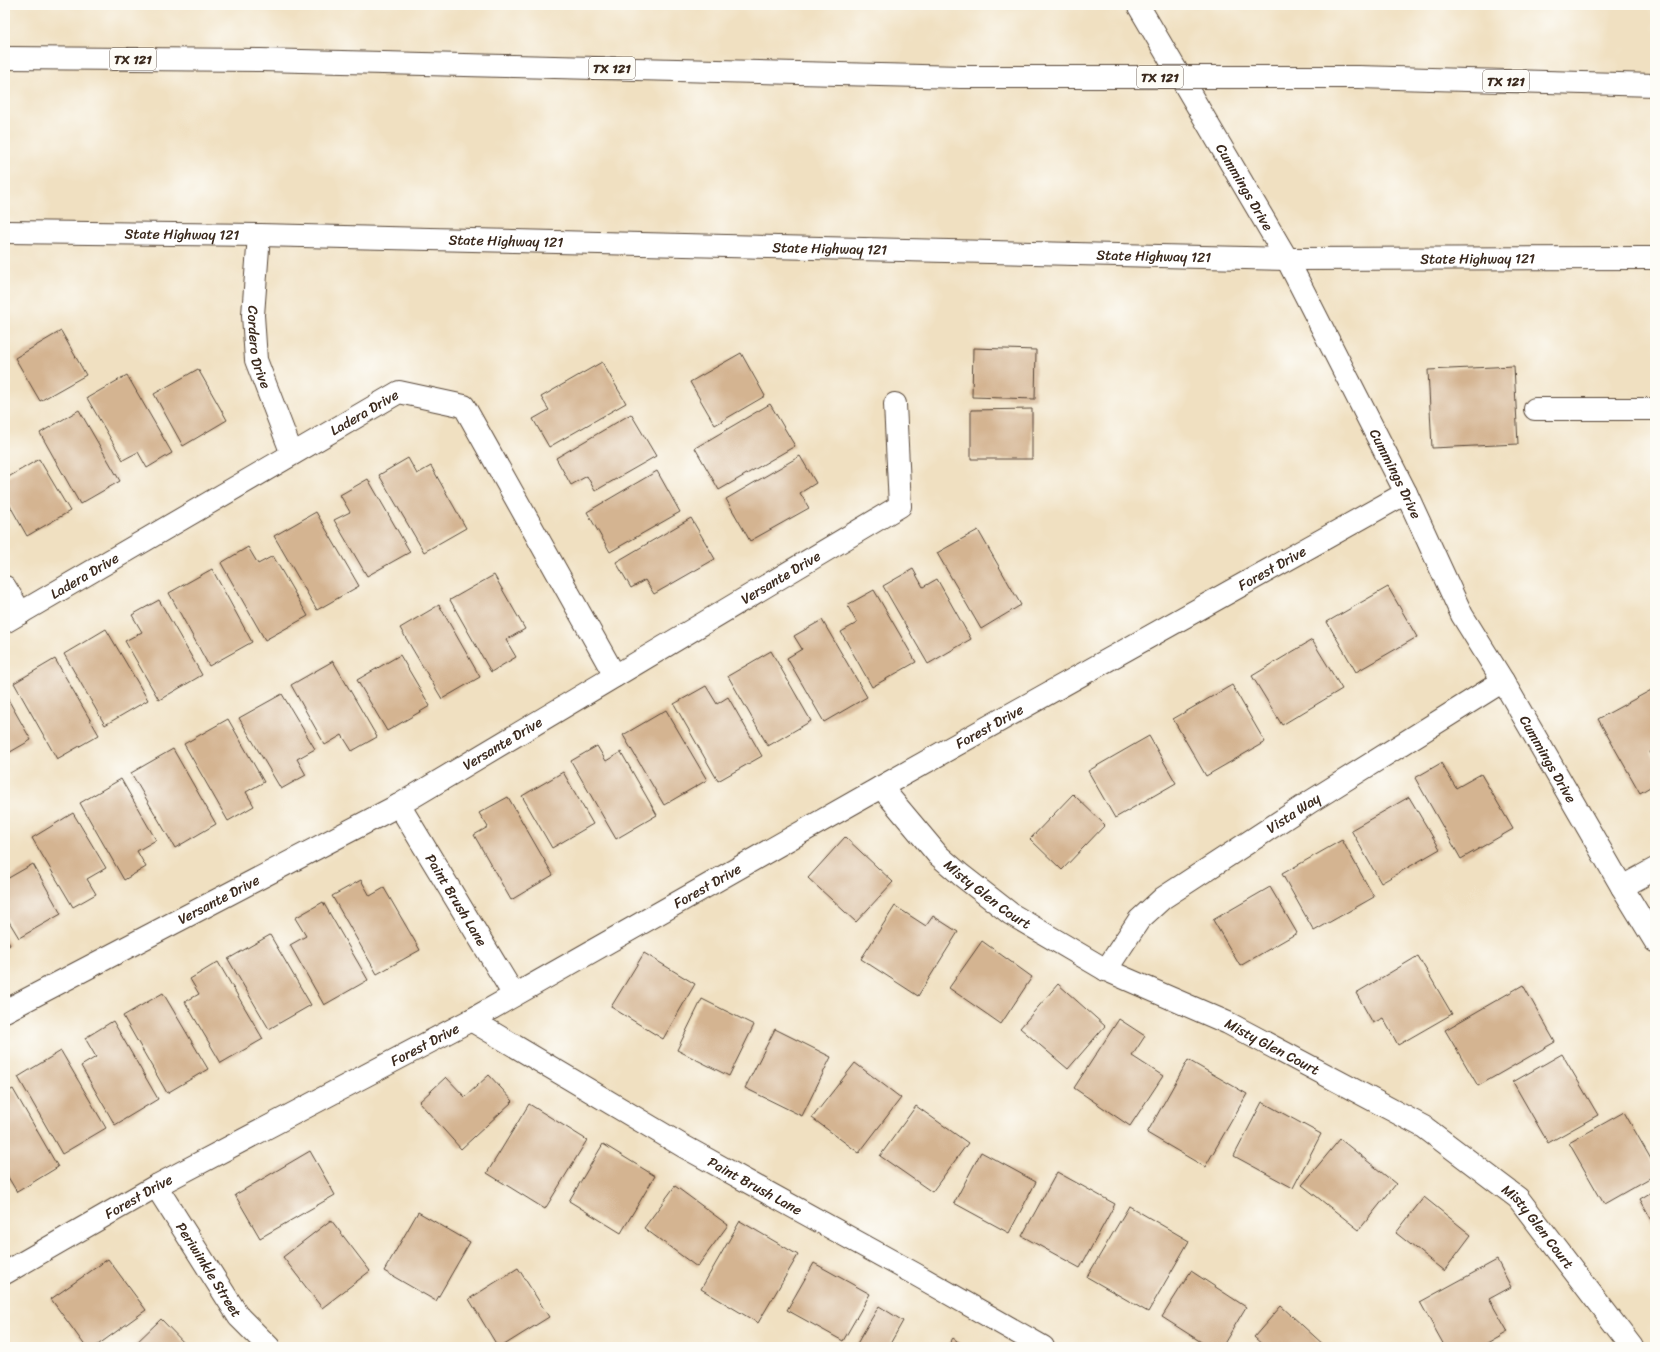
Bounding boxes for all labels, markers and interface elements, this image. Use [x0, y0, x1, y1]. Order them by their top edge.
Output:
road number: TX 121 [110, 48, 156, 70]
road number: TX 121 [589, 57, 635, 79]
road number: TX 121 [1137, 66, 1183, 88]
road number: TX 121 [1483, 70, 1529, 92]
street label: Cummings Drive [1209, 138, 1280, 236]
street label: State Highway 121 [124, 221, 240, 247]
street label: State Highway 121 [448, 227, 564, 255]
street label: State Highway 121 [772, 234, 887, 262]
street label: State Highway 121 [1096, 242, 1211, 270]
street label: State Highway 121 [1420, 246, 1535, 271]
street label: Cordero Drive [240, 305, 278, 392]
street label: Ladera Drive [325, 382, 403, 442]
street label: Cummings Drive [1363, 424, 1429, 523]
street label: Forest Drive [1233, 539, 1311, 597]
street label: Versante Drive [736, 544, 825, 611]
street label: Ladera Drive [45, 546, 124, 606]
street label: Forest Drive [950, 697, 1028, 756]
street label: Versante Drive [458, 710, 547, 777]
street label: Cummings Drive [1513, 710, 1583, 808]
street label: Vista Way [1261, 786, 1326, 840]
street label: Paint Brush Lane [419, 849, 494, 951]
street label: Misty Glen Court [938, 853, 1036, 936]
street label: Forest Drive [668, 856, 746, 915]
street label: Versante Drive [173, 868, 264, 931]
street label: Misty Glen Court [1220, 1011, 1324, 1082]
street label: Forest Drive [386, 1016, 464, 1073]
street label: Paint Brush Lane [703, 1150, 807, 1222]
street label: Forest Drive [100, 1167, 177, 1226]
street label: Misty Glen Court [1496, 1177, 1581, 1275]
street label: Periwinkle Street [169, 1217, 249, 1322]

